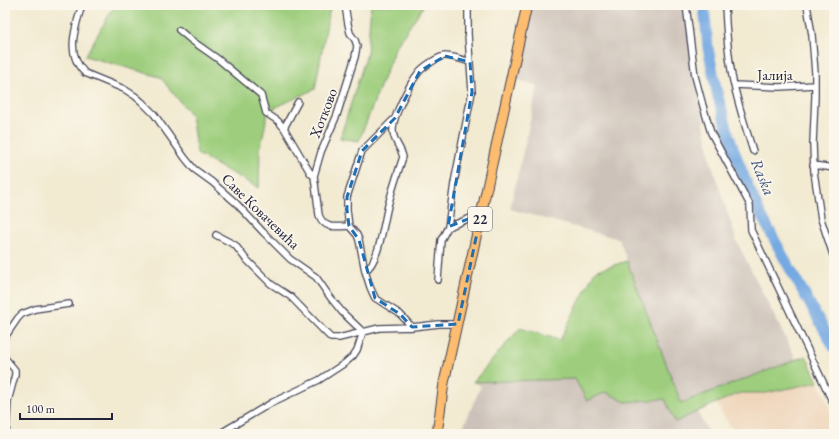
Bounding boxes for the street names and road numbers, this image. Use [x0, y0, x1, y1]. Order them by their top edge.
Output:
street label: Јалија [755, 65, 793, 84]
street label: Хотково [304, 85, 341, 142]
street label: Саве Ковачевића [218, 169, 304, 253]
road number: 22 [468, 207, 492, 231]

